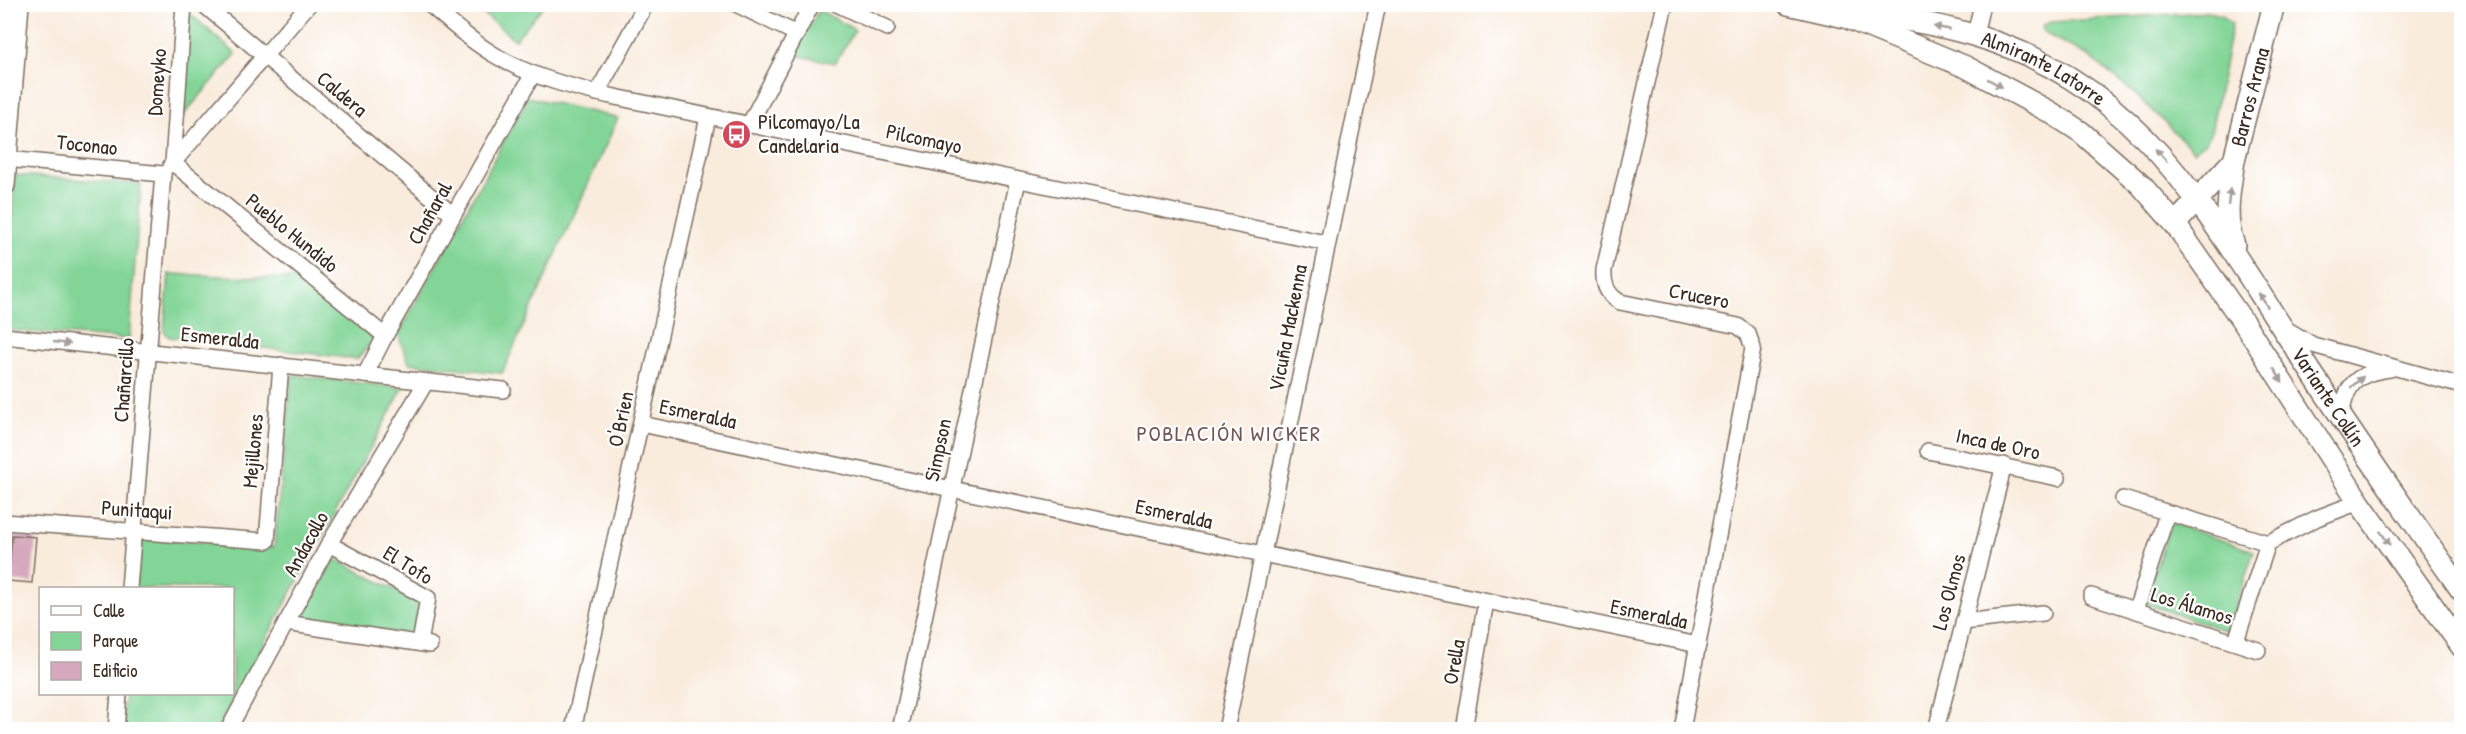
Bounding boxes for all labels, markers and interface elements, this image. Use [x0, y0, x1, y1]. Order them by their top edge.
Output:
one-way arrow [1933, 22, 1951, 32]
street label: Almirante Latorre [1978, 24, 2112, 112]
street label: Barros Arana [2223, 45, 2276, 149]
street label: Domeyko [140, 47, 173, 116]
street label: Caldera [311, 64, 374, 123]
one-way arrow [1986, 78, 2003, 88]
place label: Pilcomayo/La Candelaria [758, 107, 860, 160]
street label: Pilcomayo [883, 116, 965, 161]
bus stop icon: Pilcomayo/La Candelaria [721, 118, 753, 150]
street label: Toconao [55, 127, 119, 162]
one-way arrow [2154, 147, 2168, 162]
street label: Chañaral [400, 176, 459, 250]
street label: Pueblo Hundido [240, 186, 345, 279]
one-way arrow [2224, 188, 2234, 207]
street label: Vicuña Mackenna [1261, 262, 1314, 394]
street label: Crucero [1666, 275, 1732, 316]
one-way arrow [2258, 292, 2269, 308]
street label: Esmeralda [180, 319, 261, 356]
street label: Chañarcillo [106, 337, 141, 423]
one-way arrow [53, 338, 72, 348]
street label: Variante Collín [2285, 341, 2372, 452]
one-way arrow [2272, 367, 2283, 384]
one-way arrow [2350, 375, 2365, 389]
street label: O'Brien [600, 388, 641, 449]
street label: Esmeralda [657, 391, 739, 436]
street label: Mejillones [235, 413, 270, 489]
street label: Simpson [917, 416, 958, 484]
district label: POBLACIÓN WICKER [1136, 418, 1322, 448]
street label: Inca de Oro [1953, 420, 2043, 467]
street label: Esmeralda [1133, 491, 1215, 536]
street label: Punitaqui [101, 493, 173, 526]
street label: Andacollo [276, 506, 335, 582]
one-way arrow [2379, 530, 2391, 546]
street label: El Tofo [378, 538, 439, 591]
street label: Los Olmos [1925, 551, 1973, 633]
street label: Los Álamos [2148, 579, 2237, 632]
legend [39, 587, 234, 695]
street label: Esmeralda [1608, 591, 1690, 636]
text: Calle [93, 598, 125, 623]
text: Parque [93, 628, 138, 653]
street label: Orella [1435, 637, 1472, 687]
text: Edificio [93, 658, 137, 683]

